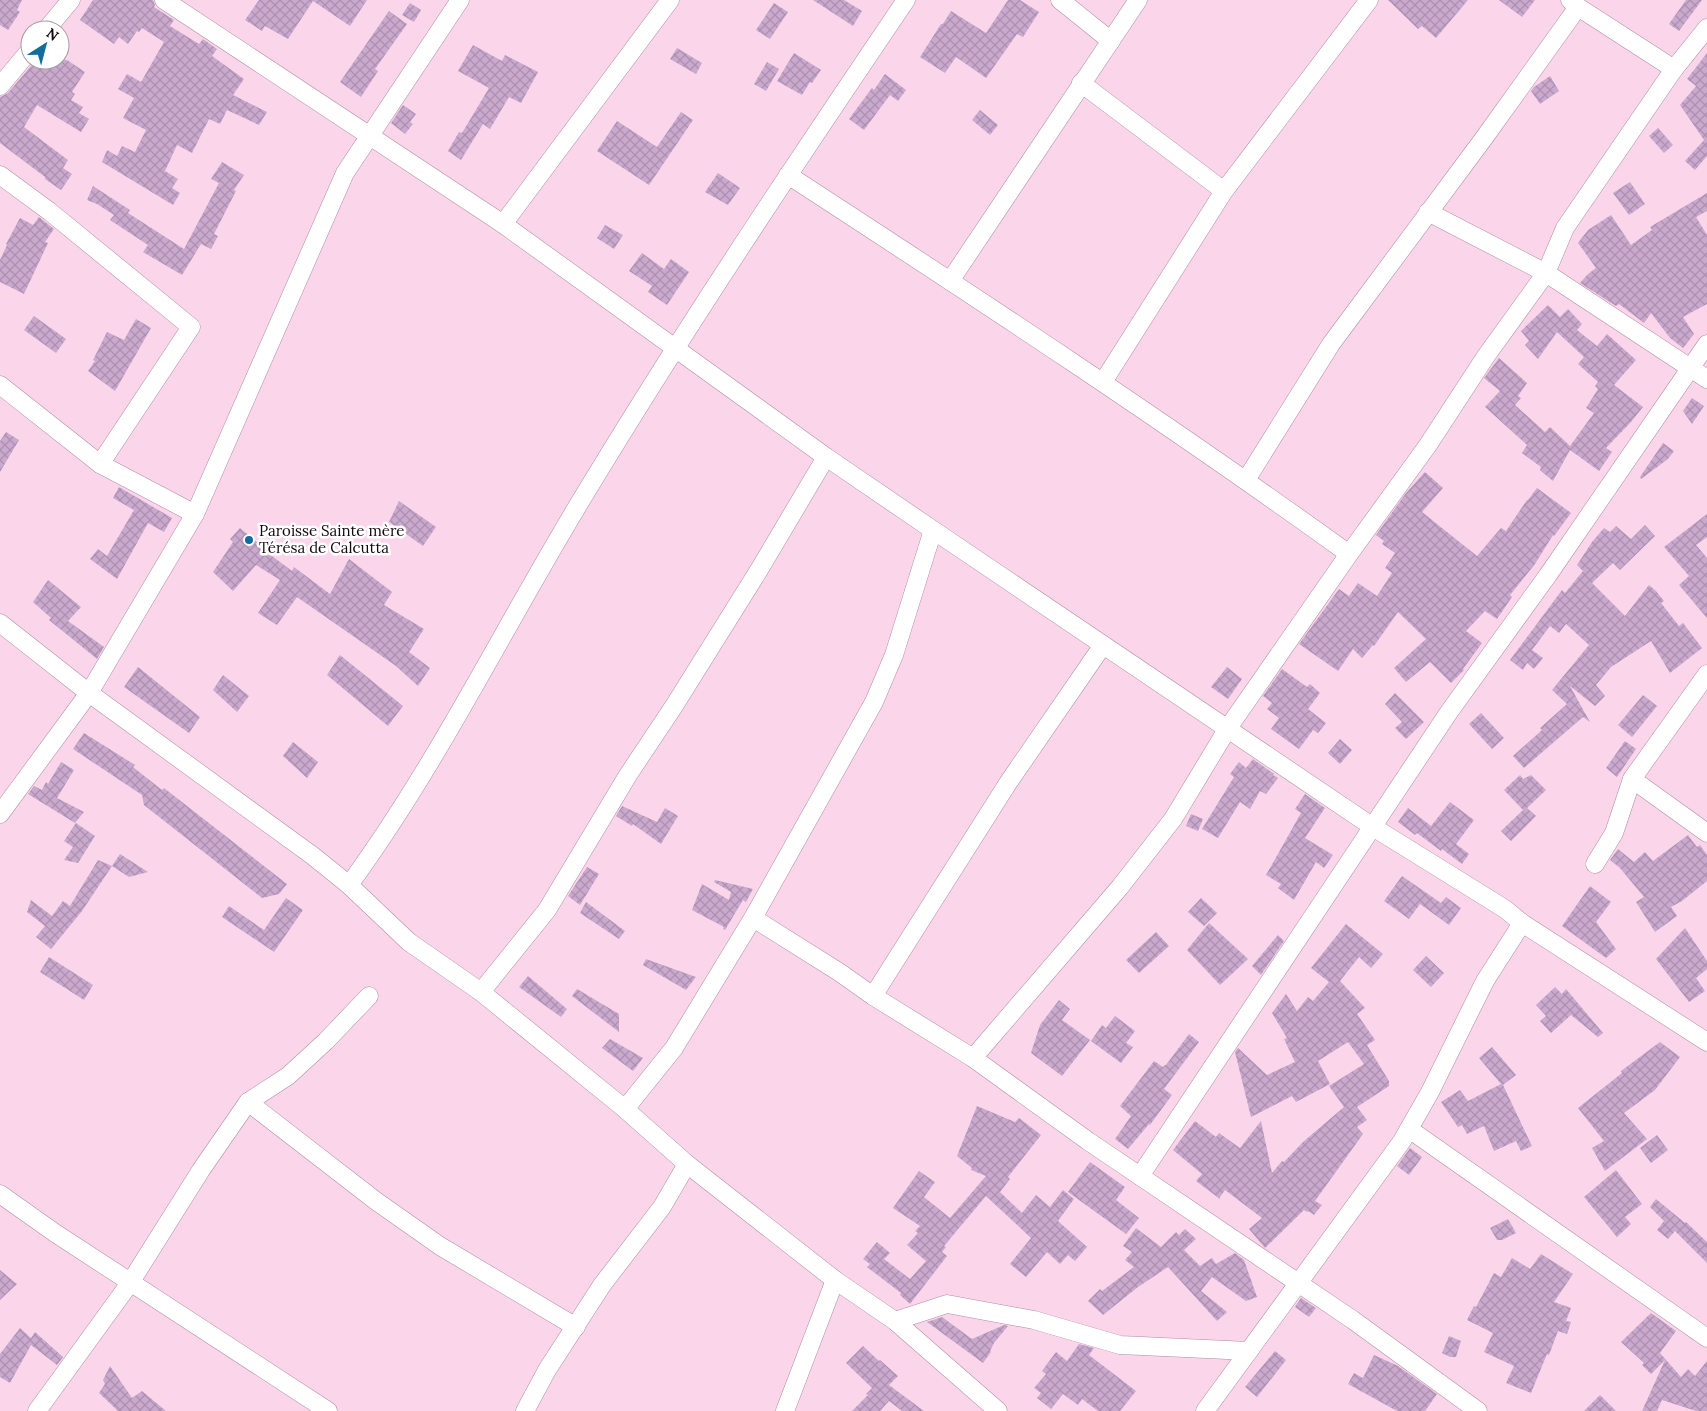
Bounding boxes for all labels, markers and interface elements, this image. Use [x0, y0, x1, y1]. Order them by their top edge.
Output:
north arrow [20, 20, 70, 70]
text: N [43, 24, 62, 45]
place label: Paroisse Sainte mère Térésa de Calcutta [259, 521, 404, 557]
marker: Paroisse Sainte mère Térésa de Calcutta [243, 534, 255, 546]

